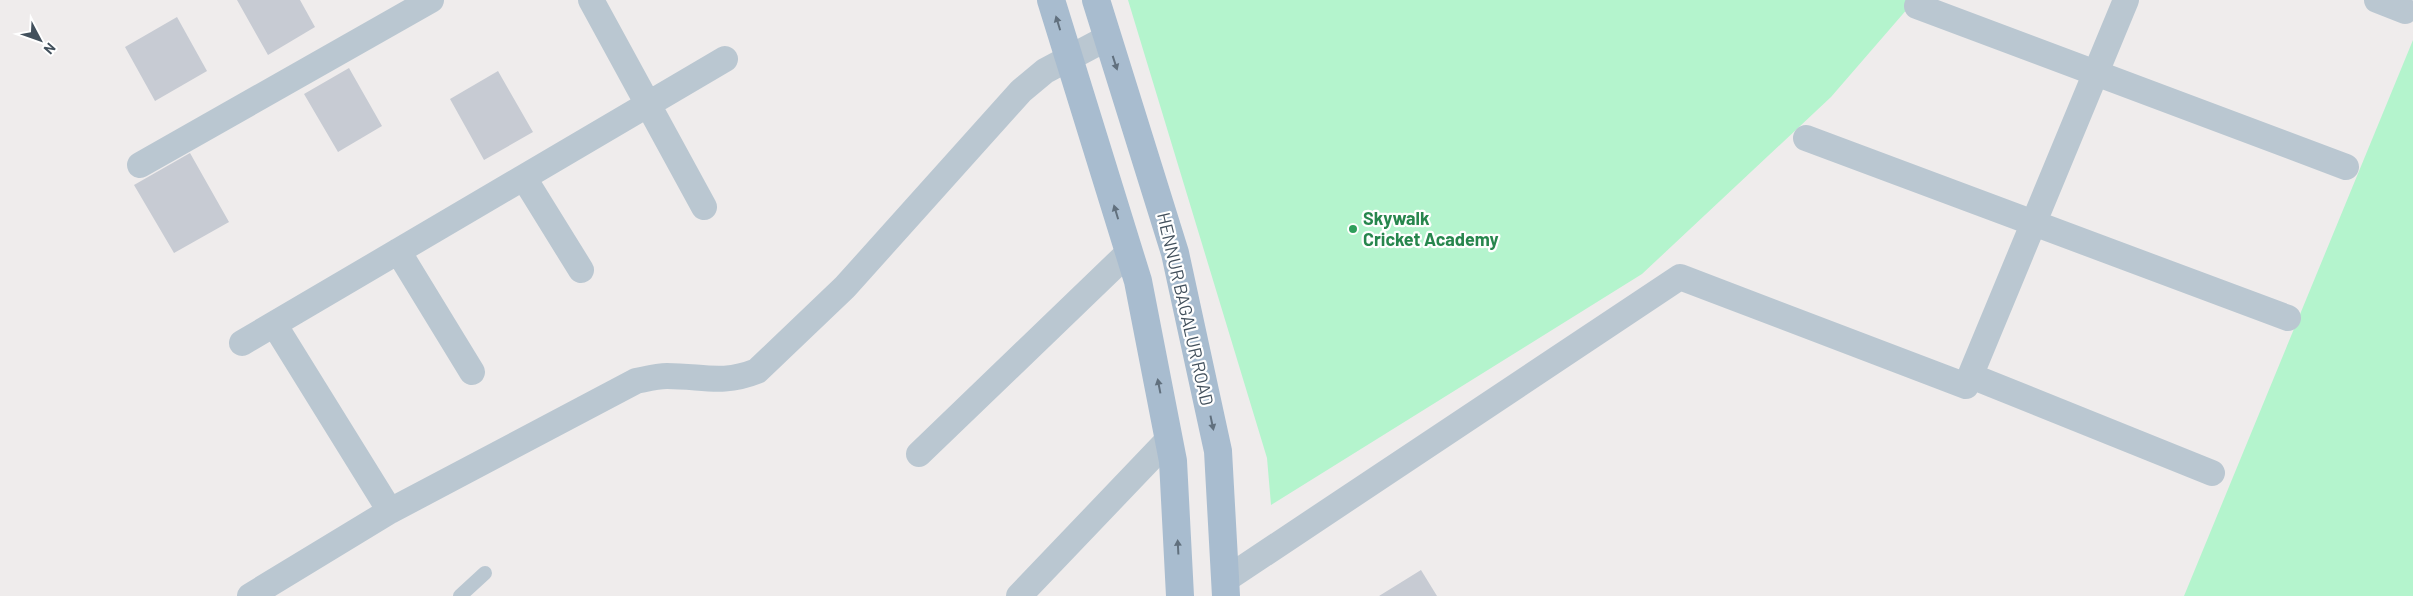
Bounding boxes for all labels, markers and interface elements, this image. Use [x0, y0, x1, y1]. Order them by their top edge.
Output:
north arrow [15, 15, 65, 65]
one-way arrow [1054, 15, 1062, 30]
text: N [41, 40, 60, 58]
one-way arrow [1112, 56, 1120, 71]
one-way arrow [1112, 204, 1120, 219]
place label: Skywalk Cricket Academy [1363, 207, 1499, 250]
street label: HENNUR BAGALUR ROAD [1153, 210, 1219, 407]
marker: Skywalk Cricket Academy [1347, 223, 1359, 235]
one-way arrow [1154, 378, 1162, 394]
one-way arrow [1208, 415, 1216, 430]
one-way arrow [1173, 539, 1181, 555]

